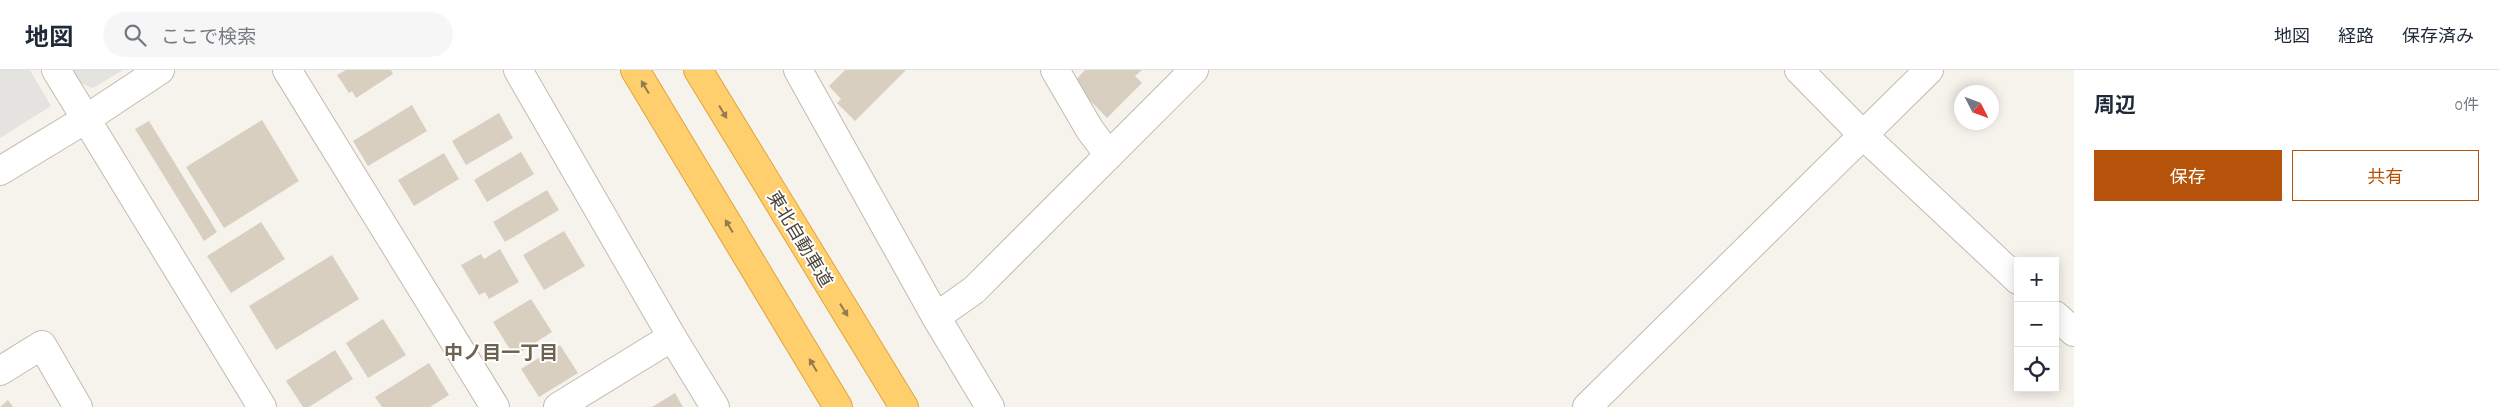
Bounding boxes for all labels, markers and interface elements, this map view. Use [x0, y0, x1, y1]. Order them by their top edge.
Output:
search box [103, 12, 453, 57]
icon: search [121, 21, 149, 49]
text: 地図 [25, 26, 73, 50]
text: ここで検索 [161, 28, 256, 47]
text: 地図 [2274, 28, 2310, 46]
text: 経路 [2338, 28, 2374, 46]
text: 保存済み [2402, 28, 2474, 46]
one-way arrow [640, 81, 649, 94]
north arrow [1954, 85, 1999, 130]
text: 周辺 [2094, 95, 2136, 116]
text: 0件 [2455, 97, 2479, 113]
one-way arrow [718, 105, 727, 118]
button: 保存 [2094, 150, 2282, 201]
button: 共有 [2292, 150, 2479, 201]
street label: 東北自動車道 [764, 188, 836, 290]
one-way arrow [724, 220, 733, 233]
map controls [2014, 257, 2059, 392]
button: + [2014, 257, 2059, 302]
button: − [2014, 302, 2059, 347]
one-way arrow [839, 304, 849, 317]
district label: 中ノ目一丁目 [444, 343, 558, 363]
button: locate [2014, 347, 2059, 392]
one-way arrow [808, 359, 818, 372]

